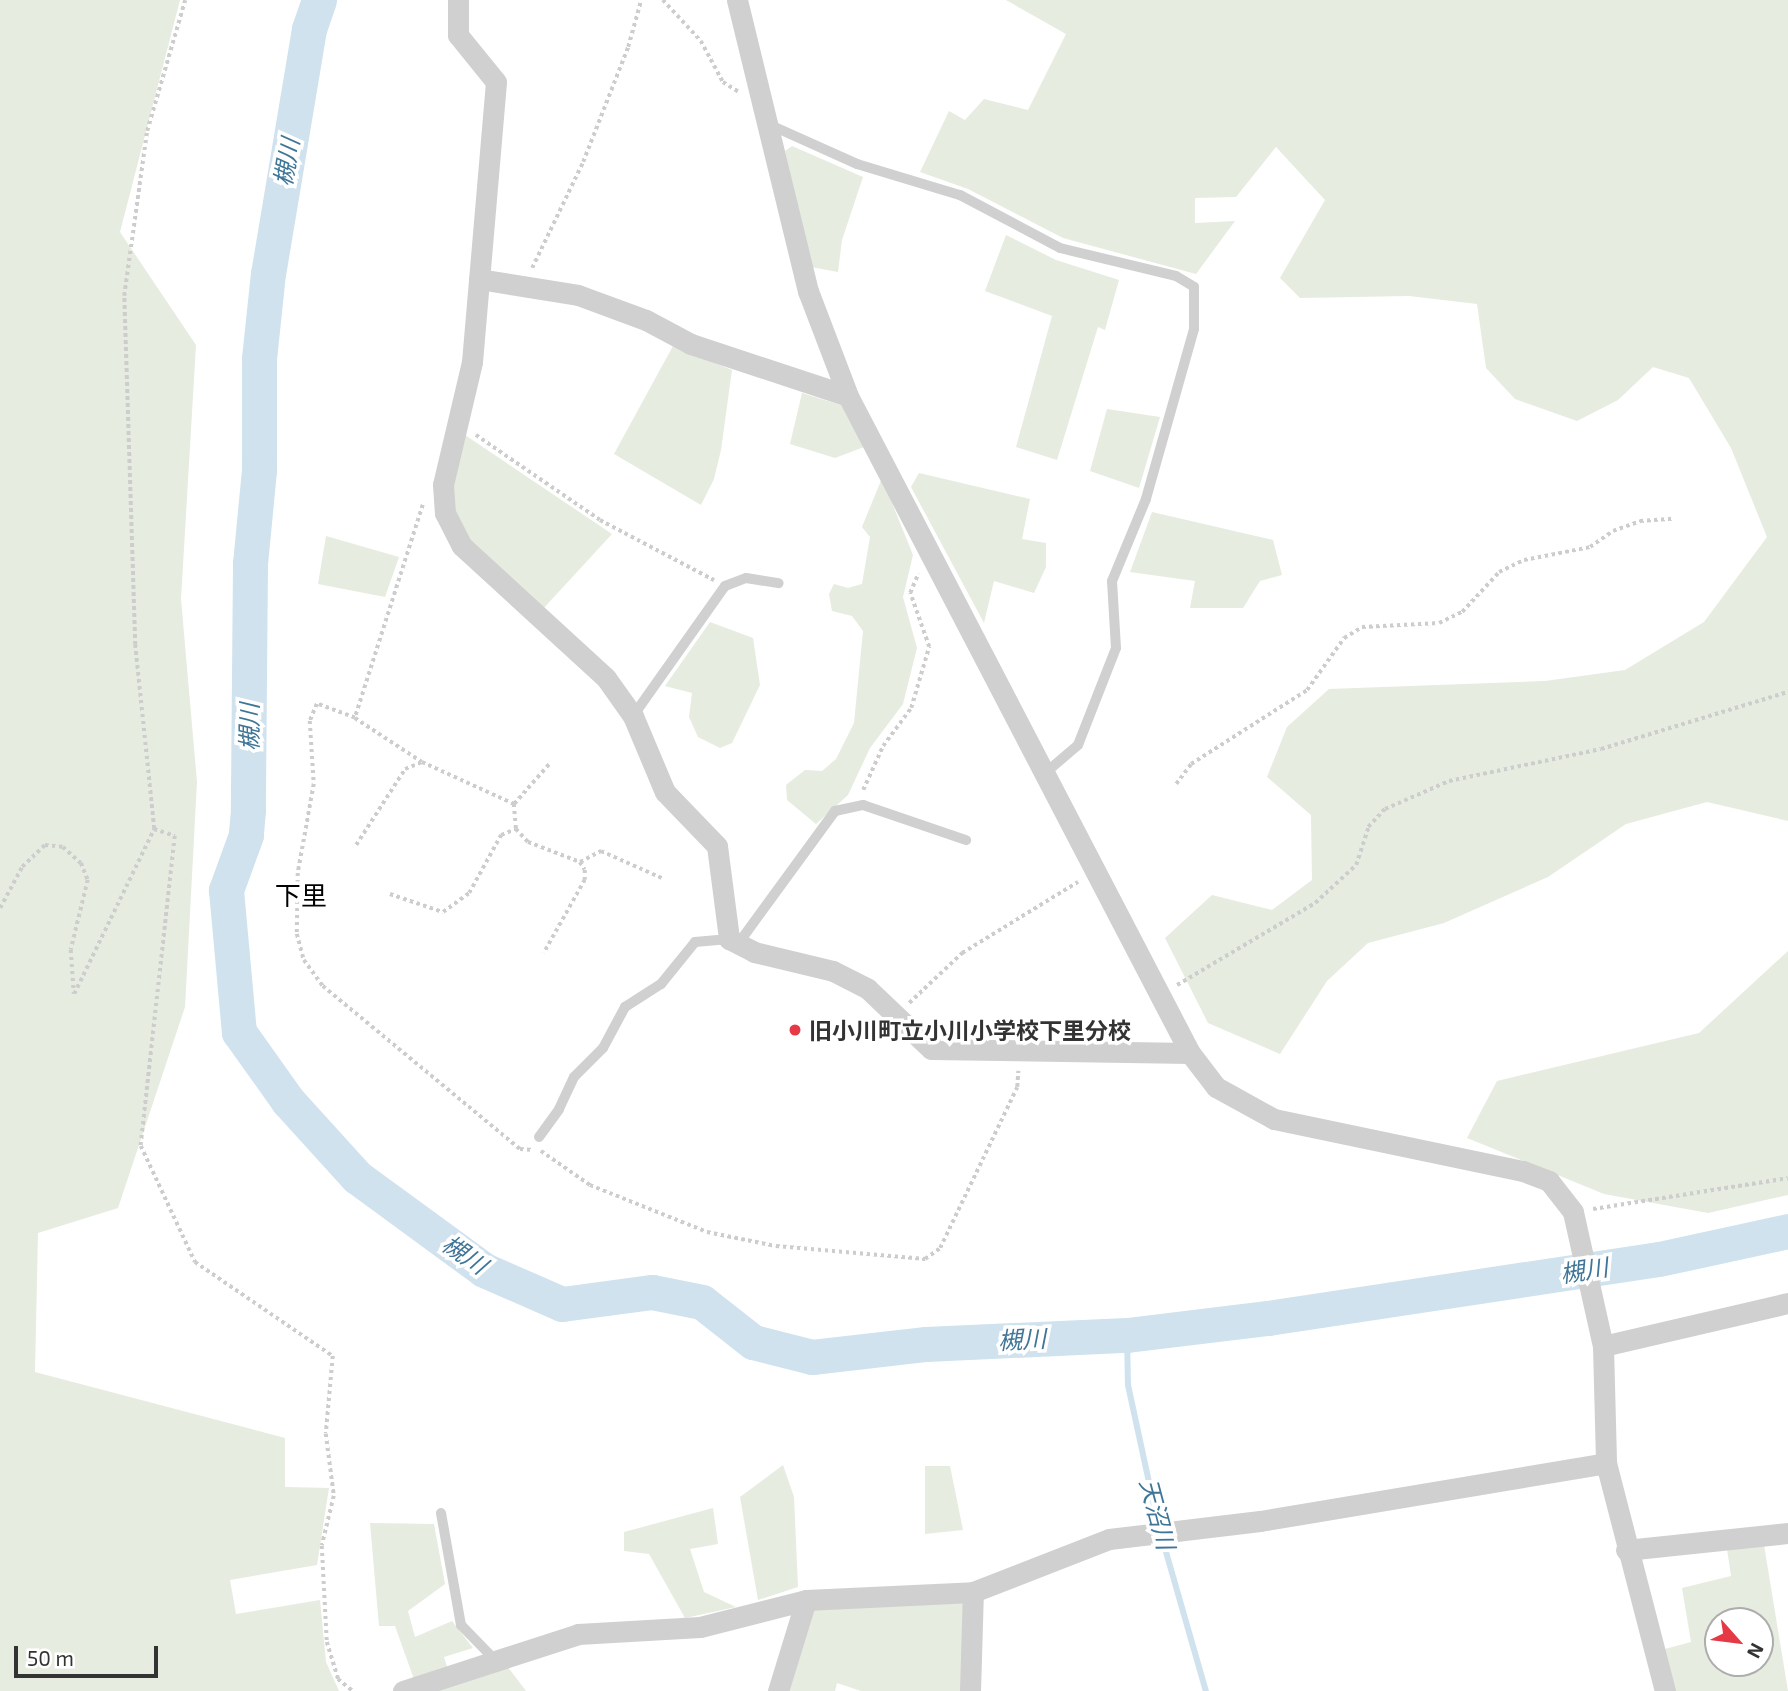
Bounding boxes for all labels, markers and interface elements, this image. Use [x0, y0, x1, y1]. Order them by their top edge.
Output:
water label: 槻川 [268, 136, 304, 188]
water label: 槻川 [235, 703, 263, 751]
district label: 下里 [275, 879, 327, 911]
place label: 旧小川町立小川小学校下里分校 [809, 1016, 1131, 1044]
marker: 旧小川町立小川小学校下里分校 [787, 1022, 803, 1038]
water label: 槻川 [437, 1229, 493, 1279]
water label: 槻川 [1558, 1252, 1610, 1288]
water label: 槻川 [997, 1323, 1047, 1355]
water label: 天沼川 [1135, 1475, 1181, 1553]
north arrow [1704, 1607, 1774, 1677]
scale bar [18, 1632, 161, 1676]
text: N [1743, 1640, 1770, 1663]
text: 50 m [27, 1645, 74, 1670]

